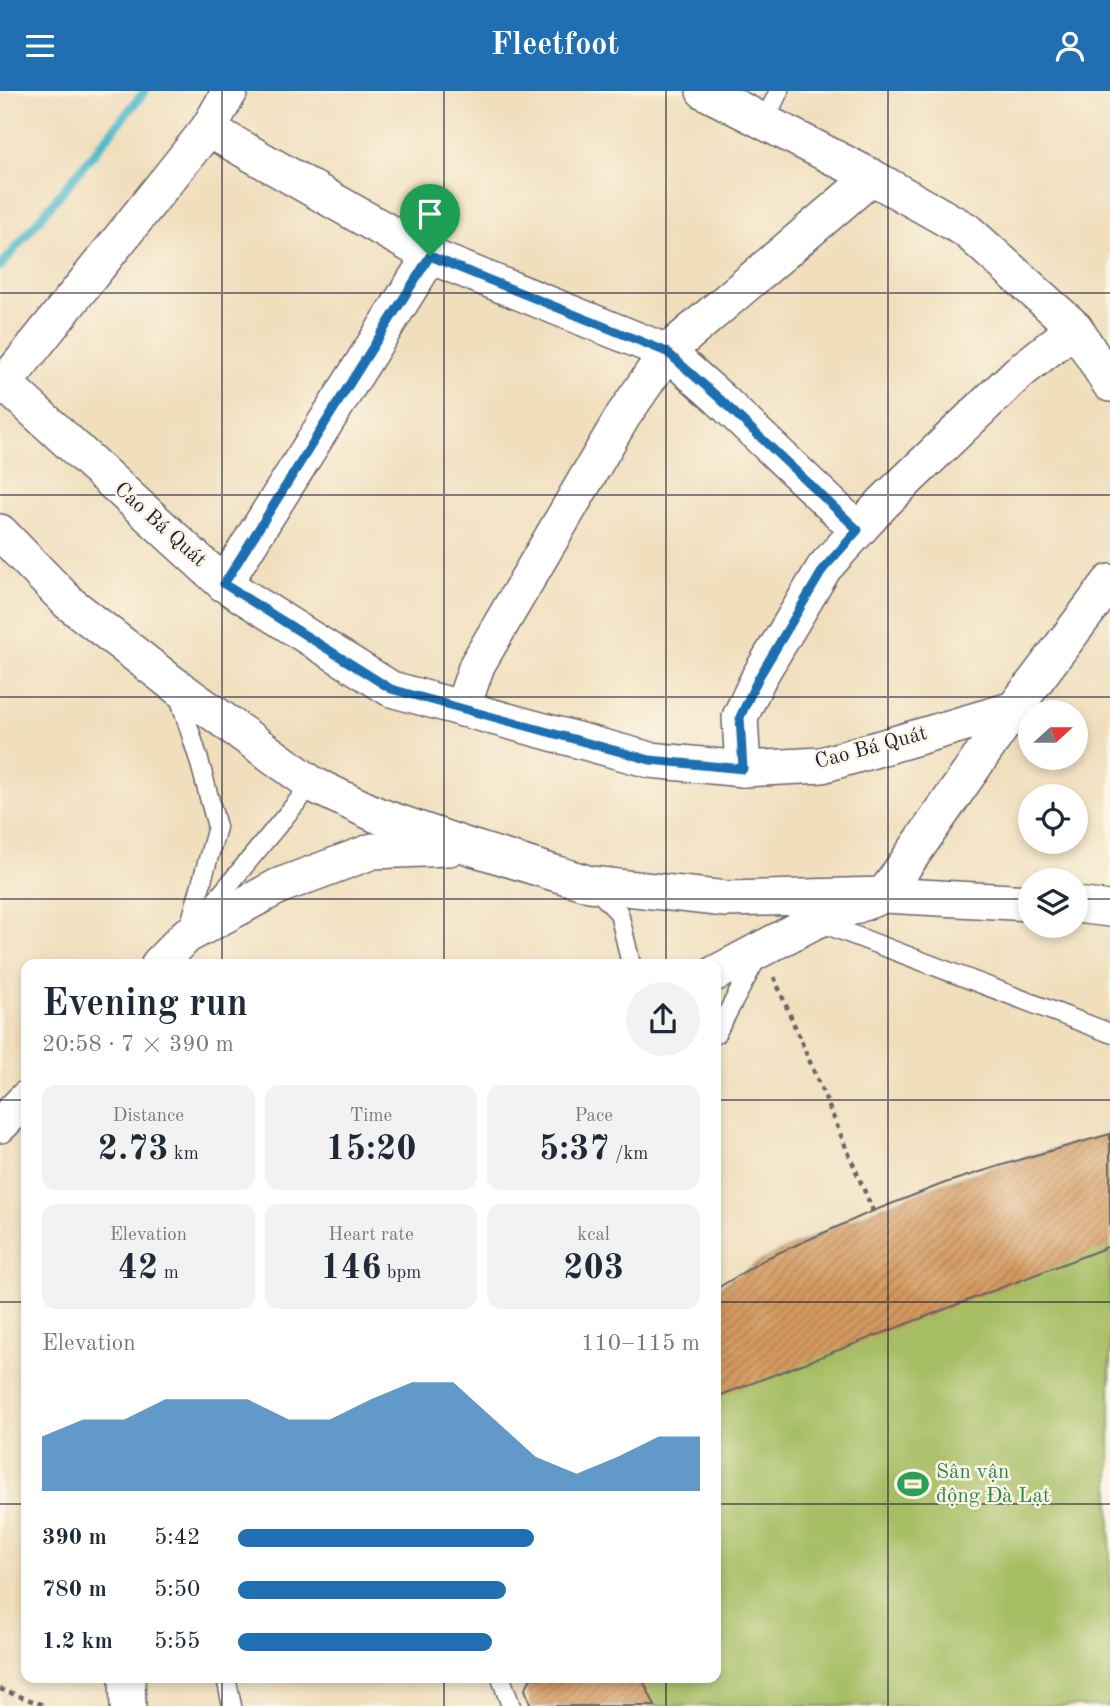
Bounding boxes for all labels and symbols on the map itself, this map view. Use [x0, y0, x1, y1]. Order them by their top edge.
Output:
pin [400, 184, 460, 256]
street label: Cao Bá Quát [110, 479, 210, 571]
north arrow [1018, 700, 1088, 770]
street label: Cao Bá Quát [813, 723, 929, 773]
place label: Sân vận động Đà Lạt [936, 1462, 1050, 1507]
sports icon: Sân vận động Đà Lạt [896, 1467, 930, 1501]

